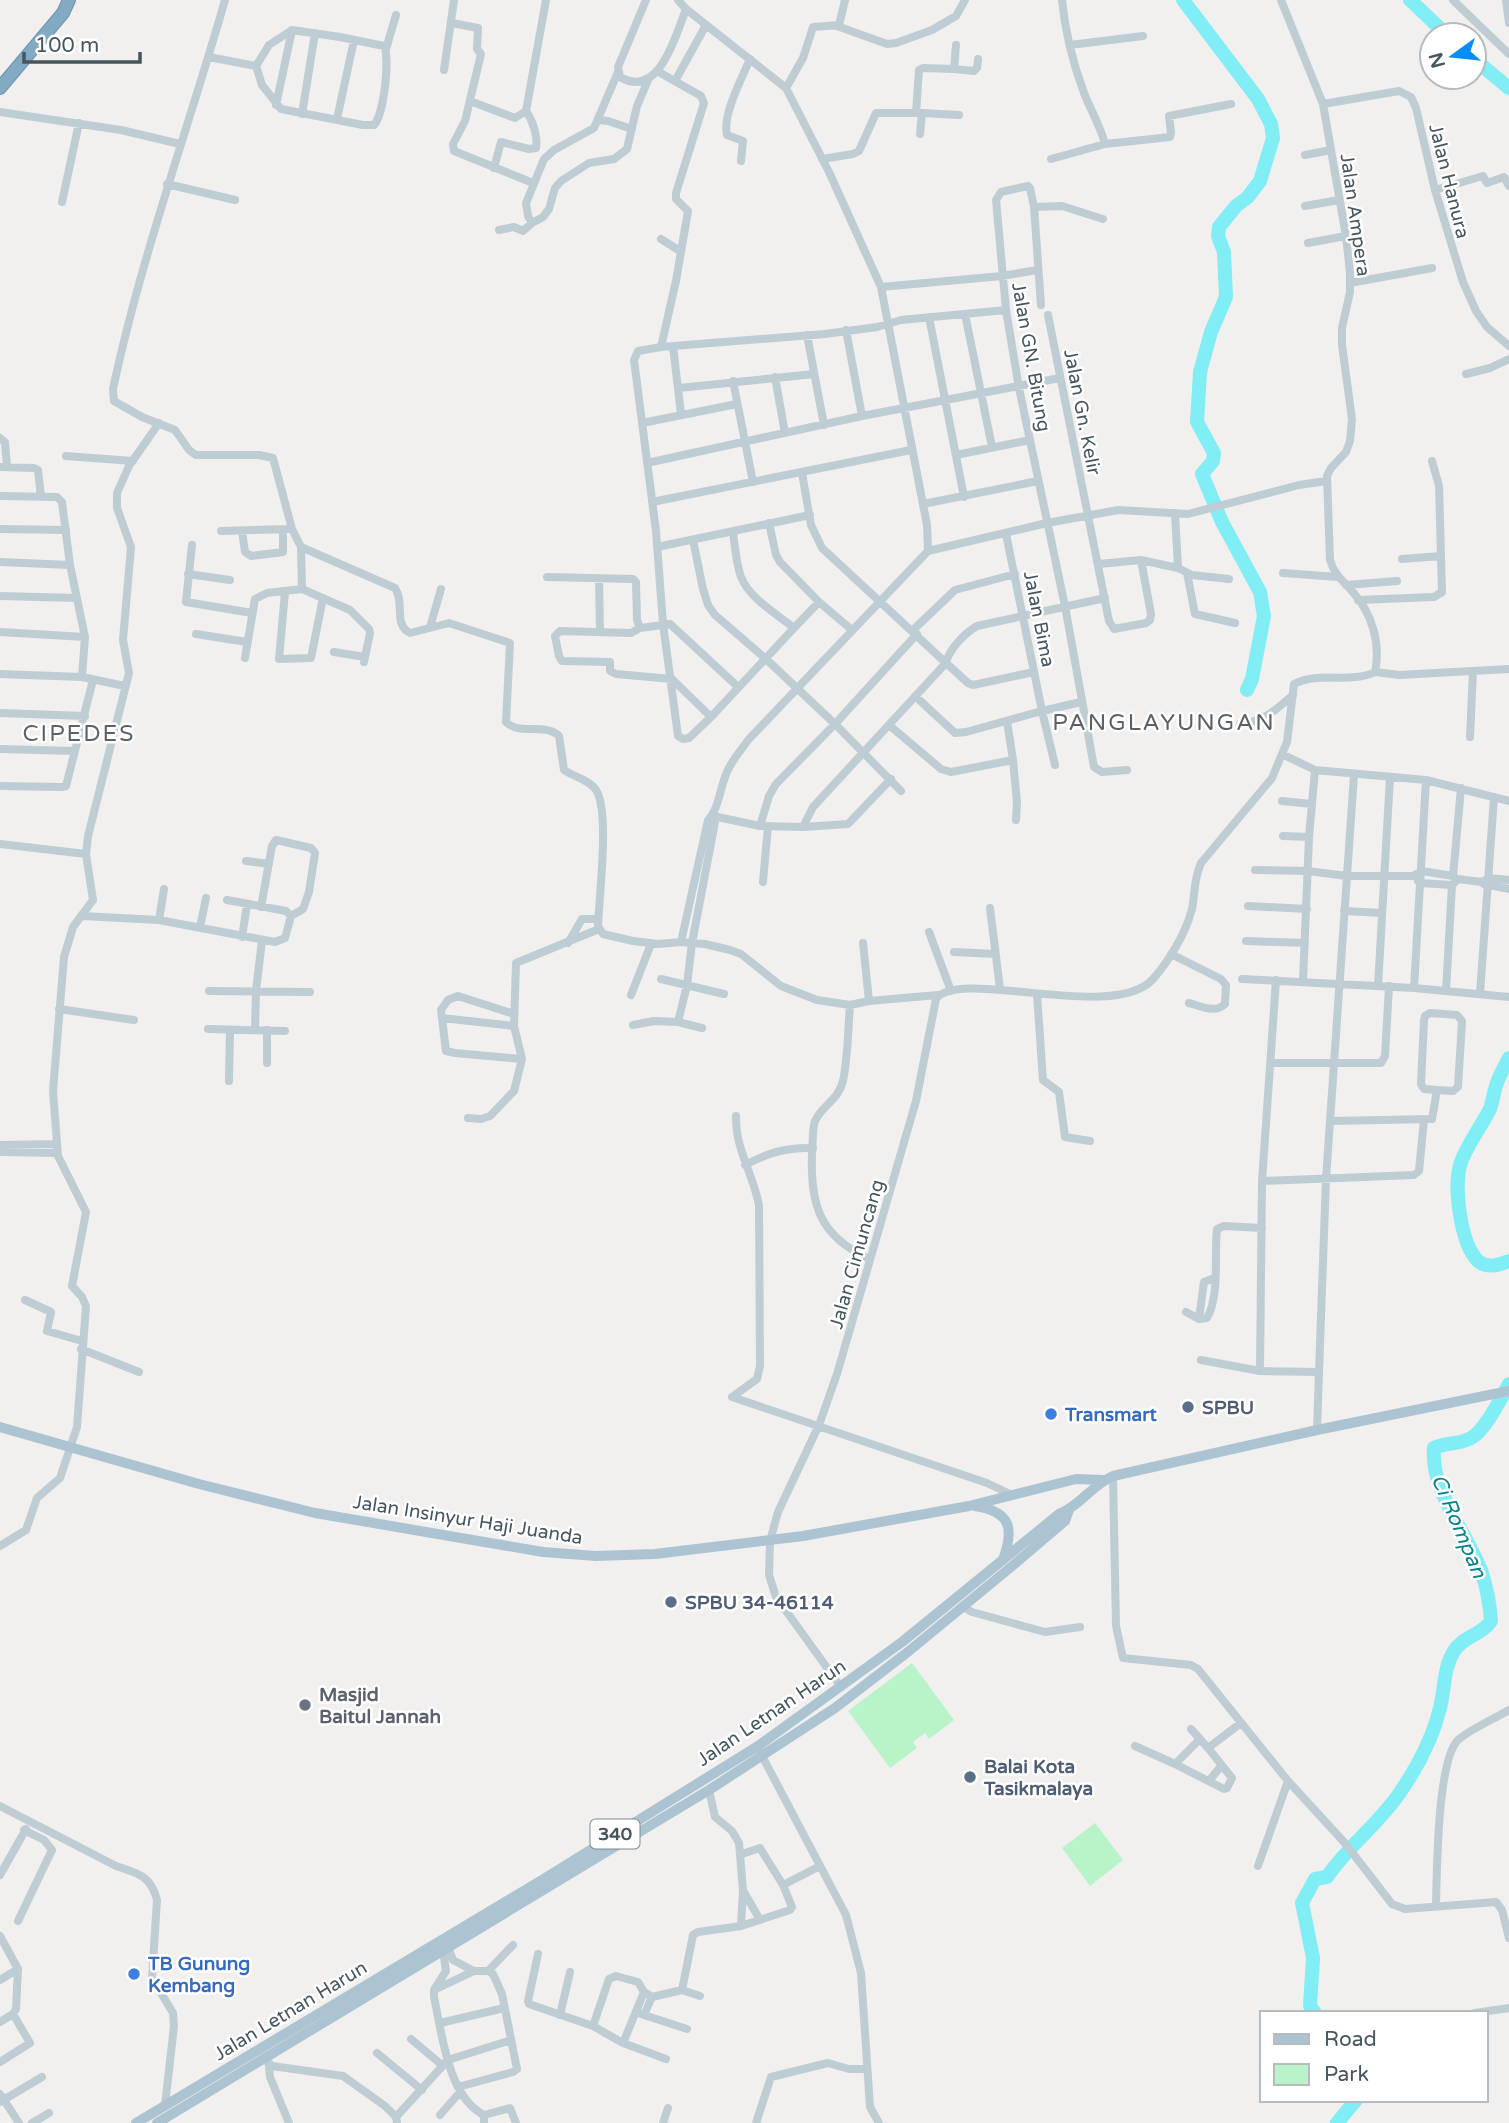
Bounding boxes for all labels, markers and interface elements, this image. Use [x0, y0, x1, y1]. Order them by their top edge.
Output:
scale bar [24, 21, 140, 65]
north arrow [1418, 21, 1488, 91]
text: 100 m [35, 33, 99, 58]
text: N [1425, 50, 1450, 70]
street label: Jalan Hanura [1424, 122, 1474, 241]
street label: Jalan Ampera [1336, 152, 1375, 278]
street label: Jalan GN. Bitung [1007, 281, 1055, 433]
street label: Jalan Gn. Kelir [1059, 348, 1105, 478]
street label: Jalan Bima [1019, 569, 1059, 669]
district label: PANGLAYUNGAN [1052, 709, 1276, 737]
district label: CIPEDES [23, 720, 135, 748]
street label: Jalan Cimuncang [825, 1177, 889, 1331]
place label: SPBU [1202, 1397, 1254, 1419]
marker: SPBU [1180, 1399, 1196, 1415]
place label: Transmart [1064, 1404, 1157, 1426]
marker: Transmart [1043, 1406, 1059, 1422]
water label: Ci Rompan [1426, 1471, 1492, 1583]
street label: Jalan Insinyur Haji Juanda [351, 1491, 584, 1549]
place label: SPBU 34-46114 [685, 1592, 834, 1614]
marker: SPBU 34-46114 [663, 1594, 679, 1610]
street label: Jalan Letnan Harun [693, 1655, 850, 1771]
place label: Masjid Baitul Jannah [319, 1684, 441, 1728]
marker: Masjid Baitul Jannah [297, 1697, 313, 1713]
place label: Balai Kota Tasikmalaya [983, 1756, 1093, 1801]
marker: Balai Kota Tasikmalaya [962, 1769, 978, 1785]
road number: 340 [590, 1820, 640, 1848]
place label: TB Gunung Kembang [147, 1953, 250, 1998]
street label: Jalan Letnan Harun [210, 1956, 371, 2065]
marker: TB Gunung Kembang [126, 1966, 142, 1982]
legend [1260, 2011, 1488, 2102]
text: Road [1324, 2027, 1377, 2052]
text: Park [1324, 2062, 1369, 2087]

